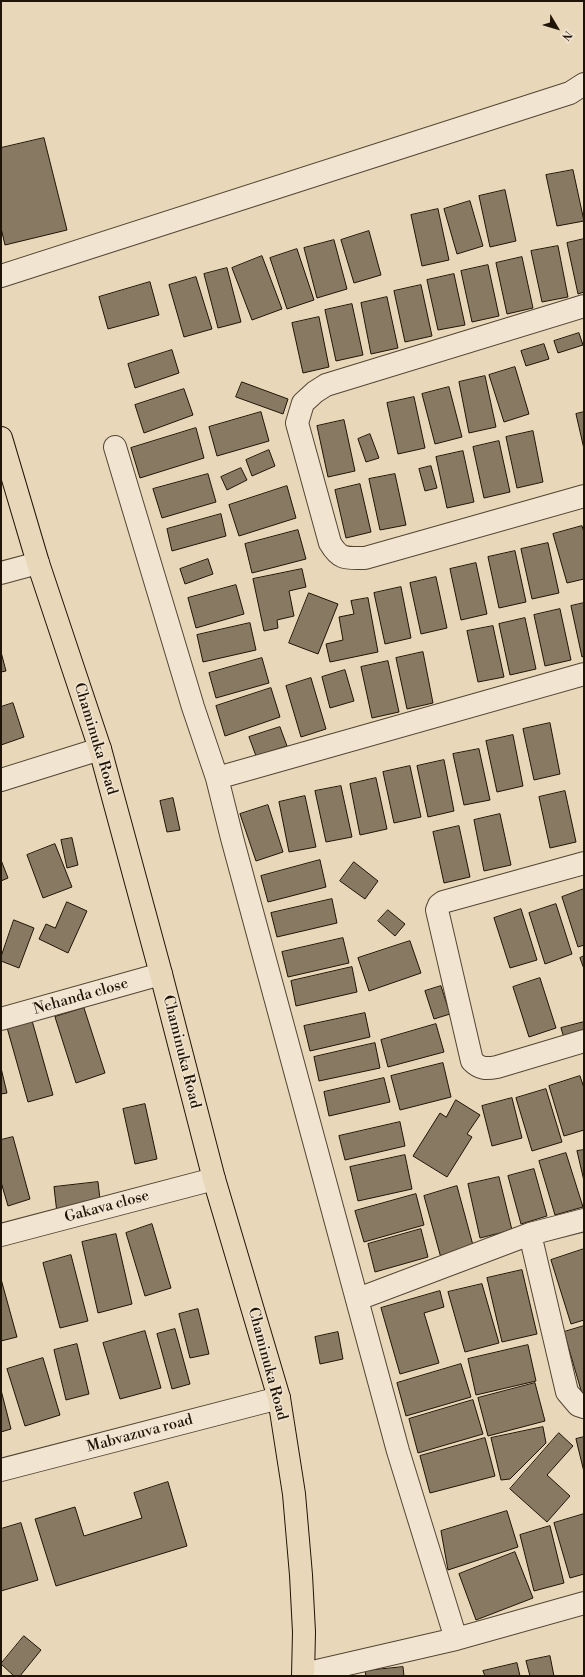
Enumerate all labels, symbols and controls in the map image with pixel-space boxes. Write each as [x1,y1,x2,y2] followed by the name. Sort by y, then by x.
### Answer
[537,8,577,48] north arrow
[558,28,575,43] text: N
[69,681,121,797] street label: Chaminuka Road
[32,975,130,1019] street label: Nehanda close
[158,993,204,1111] street label: Chaminuka Road
[63,1187,151,1227] street label: Gakava close
[243,1306,291,1422] street label: Chaminuka Road
[85,1411,195,1457] street label: Mabvazuva road

